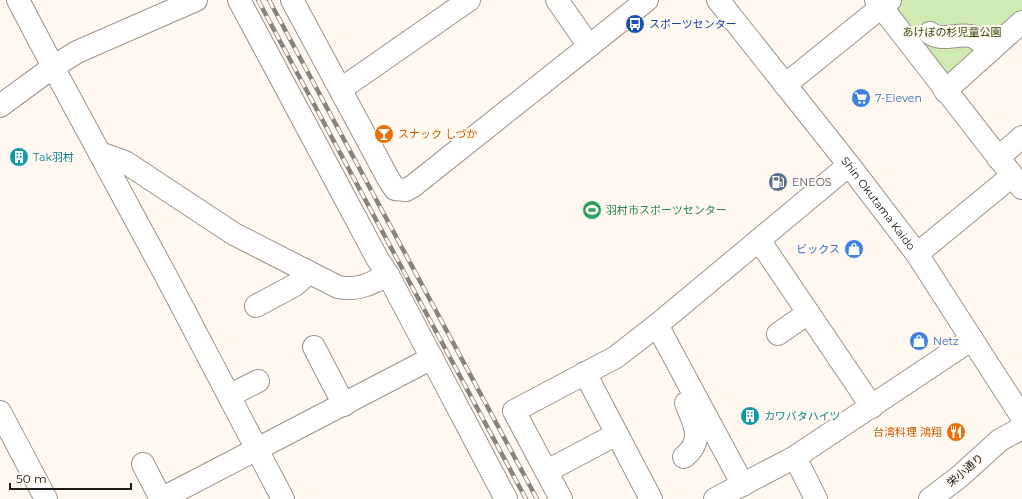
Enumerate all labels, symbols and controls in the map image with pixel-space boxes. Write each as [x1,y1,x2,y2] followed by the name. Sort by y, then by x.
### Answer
[624,13,646,35] bus stop icon: スポーツセンター
[649,17,737,31] place label: スポーツセンター
[903,25,1002,39] park label: あけぼの杉児童公園
[850,87,872,109] supermarket icon: 7-Eleven
[875,91,922,105] place label: 7-Eleven
[373,123,395,145] bar icon: スナック しづか
[398,127,477,141] place label: スナック しづか
[8,146,30,168] building icon: Tak羽村
[33,150,74,164] place label: Tak羽村
[838,154,919,253] street label: Shin Okutama Kaido
[767,171,789,193] fuel station icon: ENEOS
[792,175,832,189] place label: ENEOS
[581,199,603,221] sports icon: 羽村市スポーツセンター
[606,203,727,217] place label: 羽村市スポーツセンター
[843,238,865,260] shop icon: ビックス
[796,242,840,256] place label: ビックス
[908,330,930,352] shop icon: Netz
[933,334,959,348] place label: Netz
[739,405,761,427] building icon: カワバタハイツ
[764,409,841,423] place label: カワバタハイツ
[945,421,967,443] restaurant icon: 台湾料理 鴻翔
[873,425,942,439] place label: 台湾料理 鴻翔
[944,450,986,490] street label: 栄小通り
[10,465,131,491] scale bar
[16,471,47,486] text: 50 m

